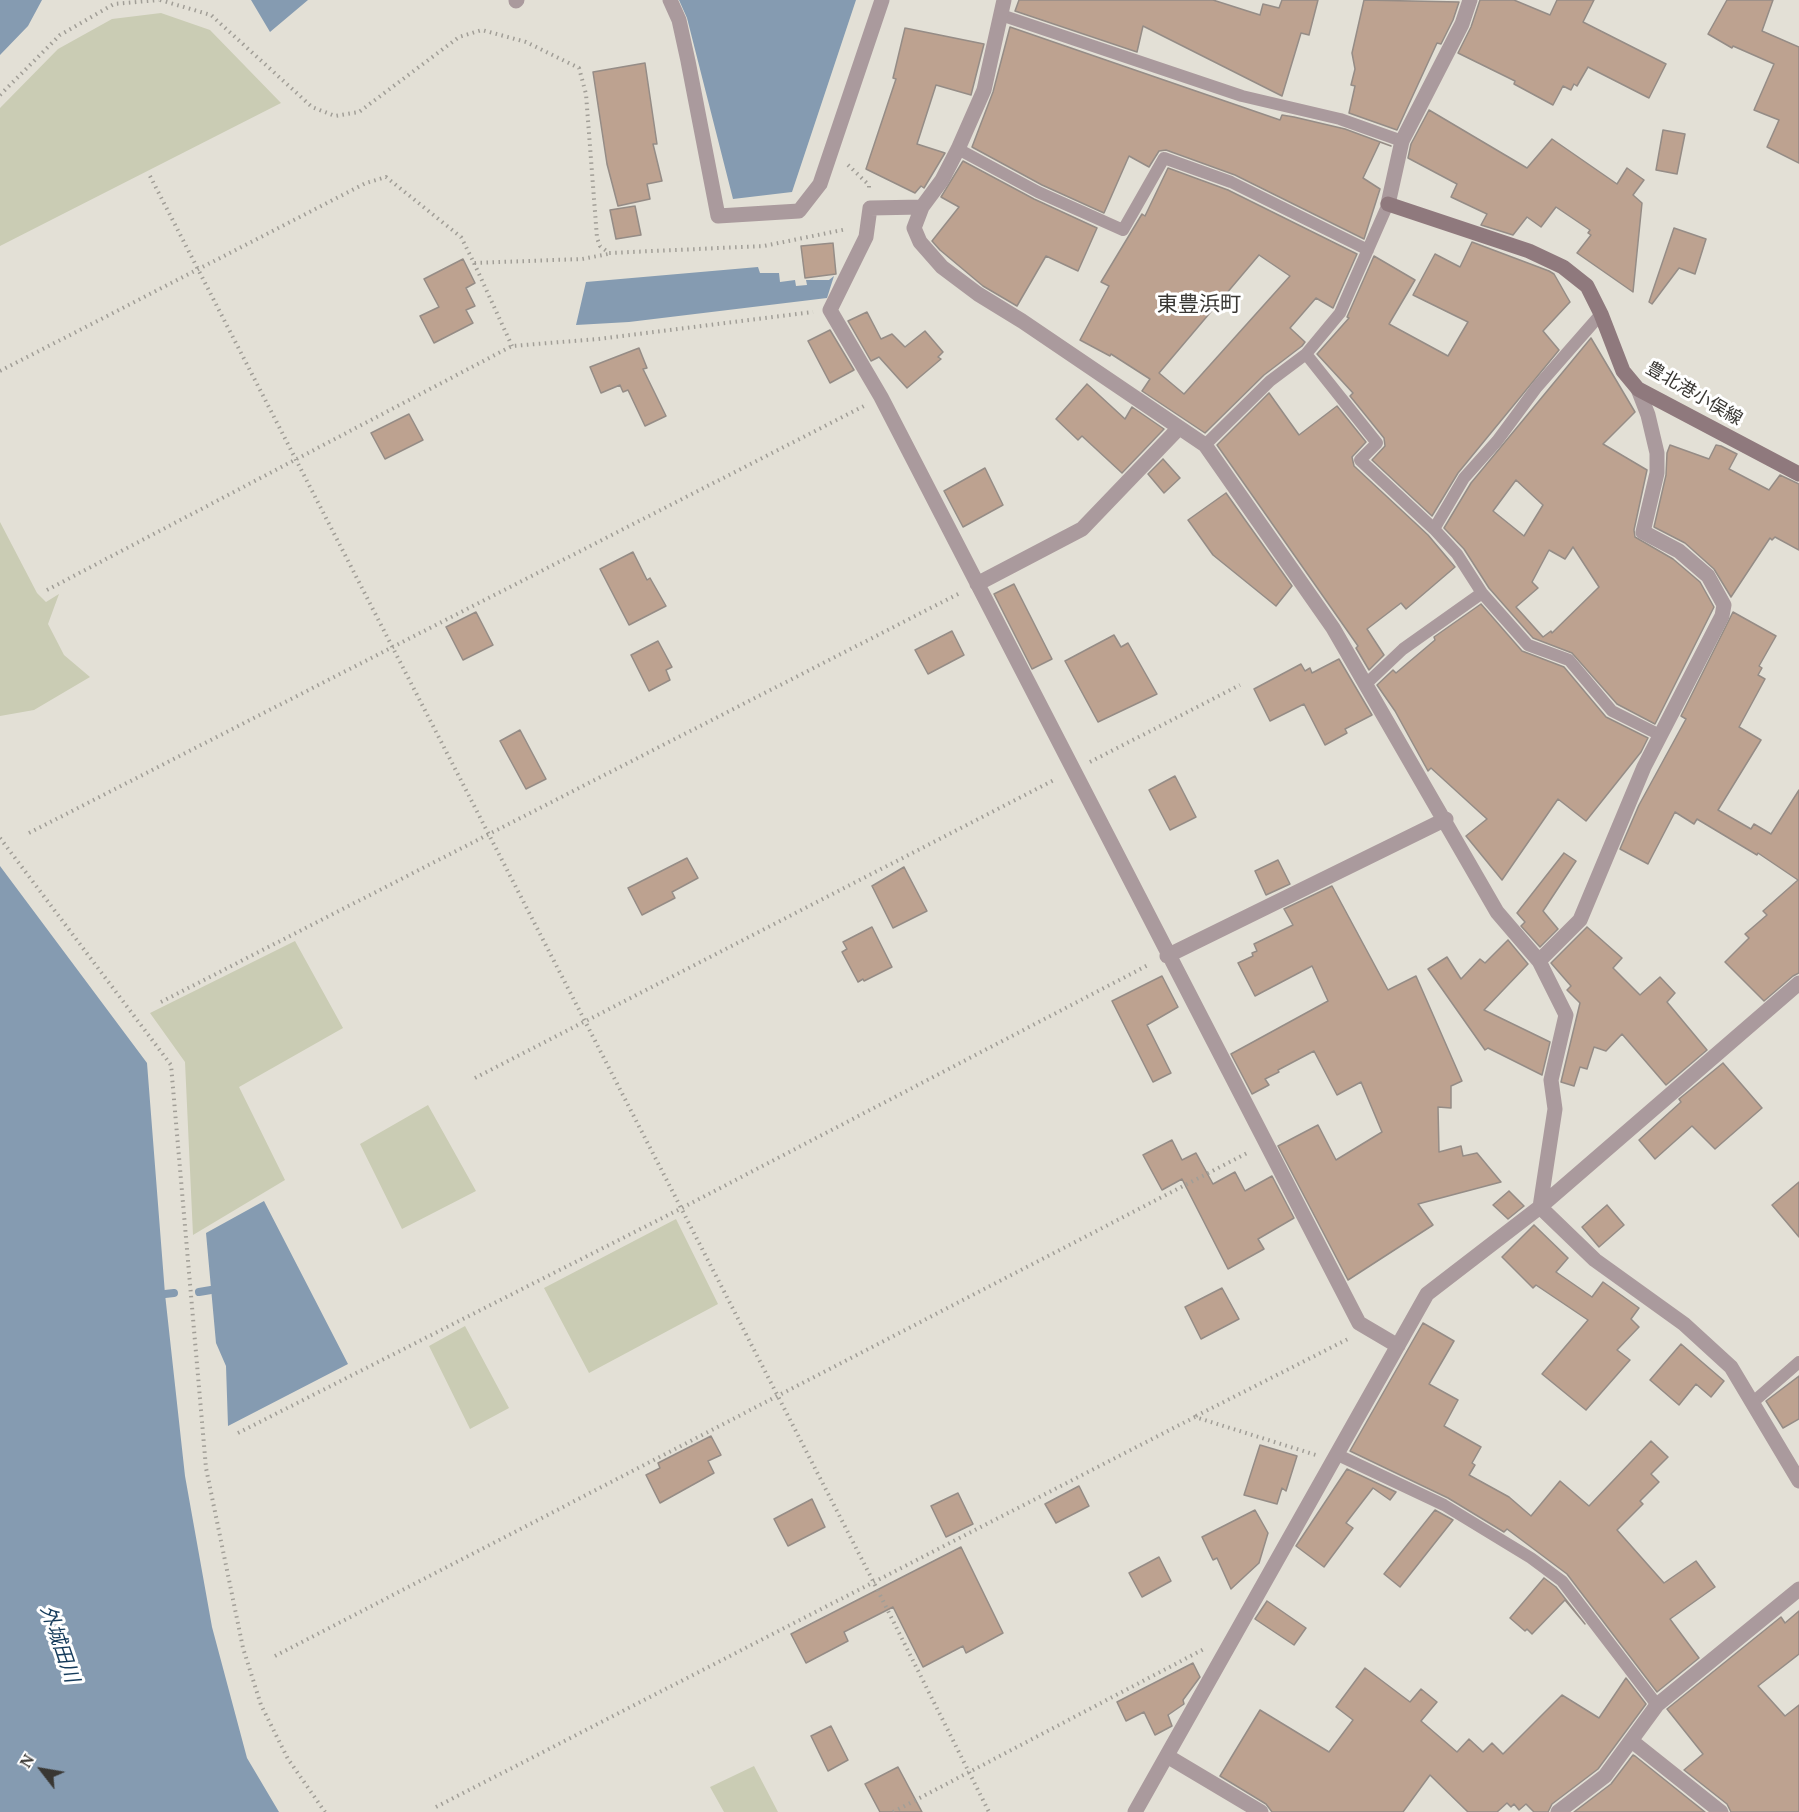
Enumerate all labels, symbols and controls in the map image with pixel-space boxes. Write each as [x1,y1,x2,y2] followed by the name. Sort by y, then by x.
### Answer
[1157,292,1241,318] district label: 東豊浜町
[1642,358,1746,430] street label: 豊北港小俣線
[35,1602,83,1686] water label: 外城田川
[12,1740,72,1800] north arrow
[14,1750,39,1772] text: N

